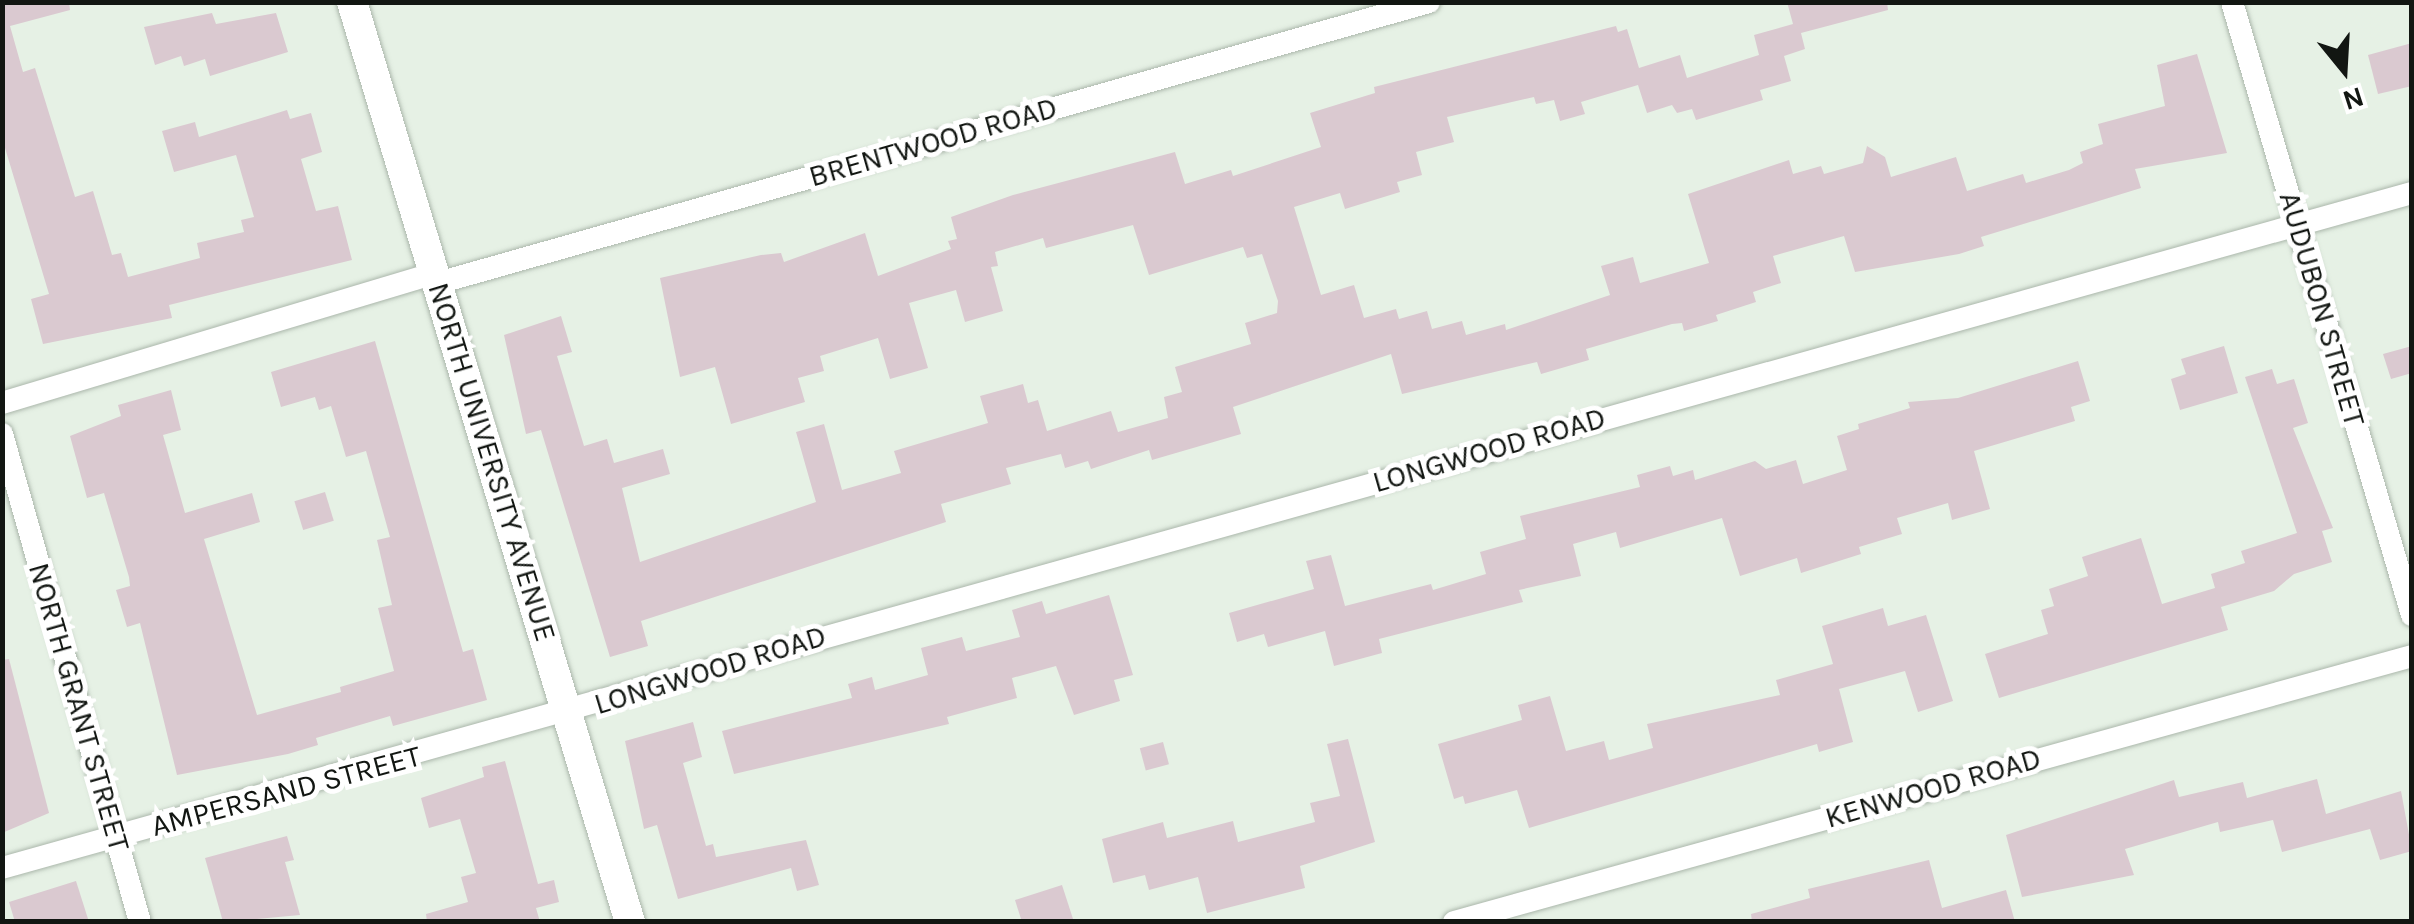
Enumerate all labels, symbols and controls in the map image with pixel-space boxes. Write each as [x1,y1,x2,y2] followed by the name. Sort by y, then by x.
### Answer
[2294,20,2394,120] north arrow
[2339,80,2368,118] text: N
[805,89,1061,195] street label: BRENTWOOD ROAD
[2271,188,2373,430] street label: AUDUBON STREET
[420,278,564,646] street label: NORTH UNIVERSITY AVENUE
[1368,400,1610,500] street label: LONGWOOD ROAD
[21,559,137,855] street label: NORTH GRANT STREET
[590,618,830,722] street label: LONGWOOD ROAD
[147,738,425,844] street label: AMPERSAND STREET
[1821,740,2045,836] street label: KENWOOD ROAD

